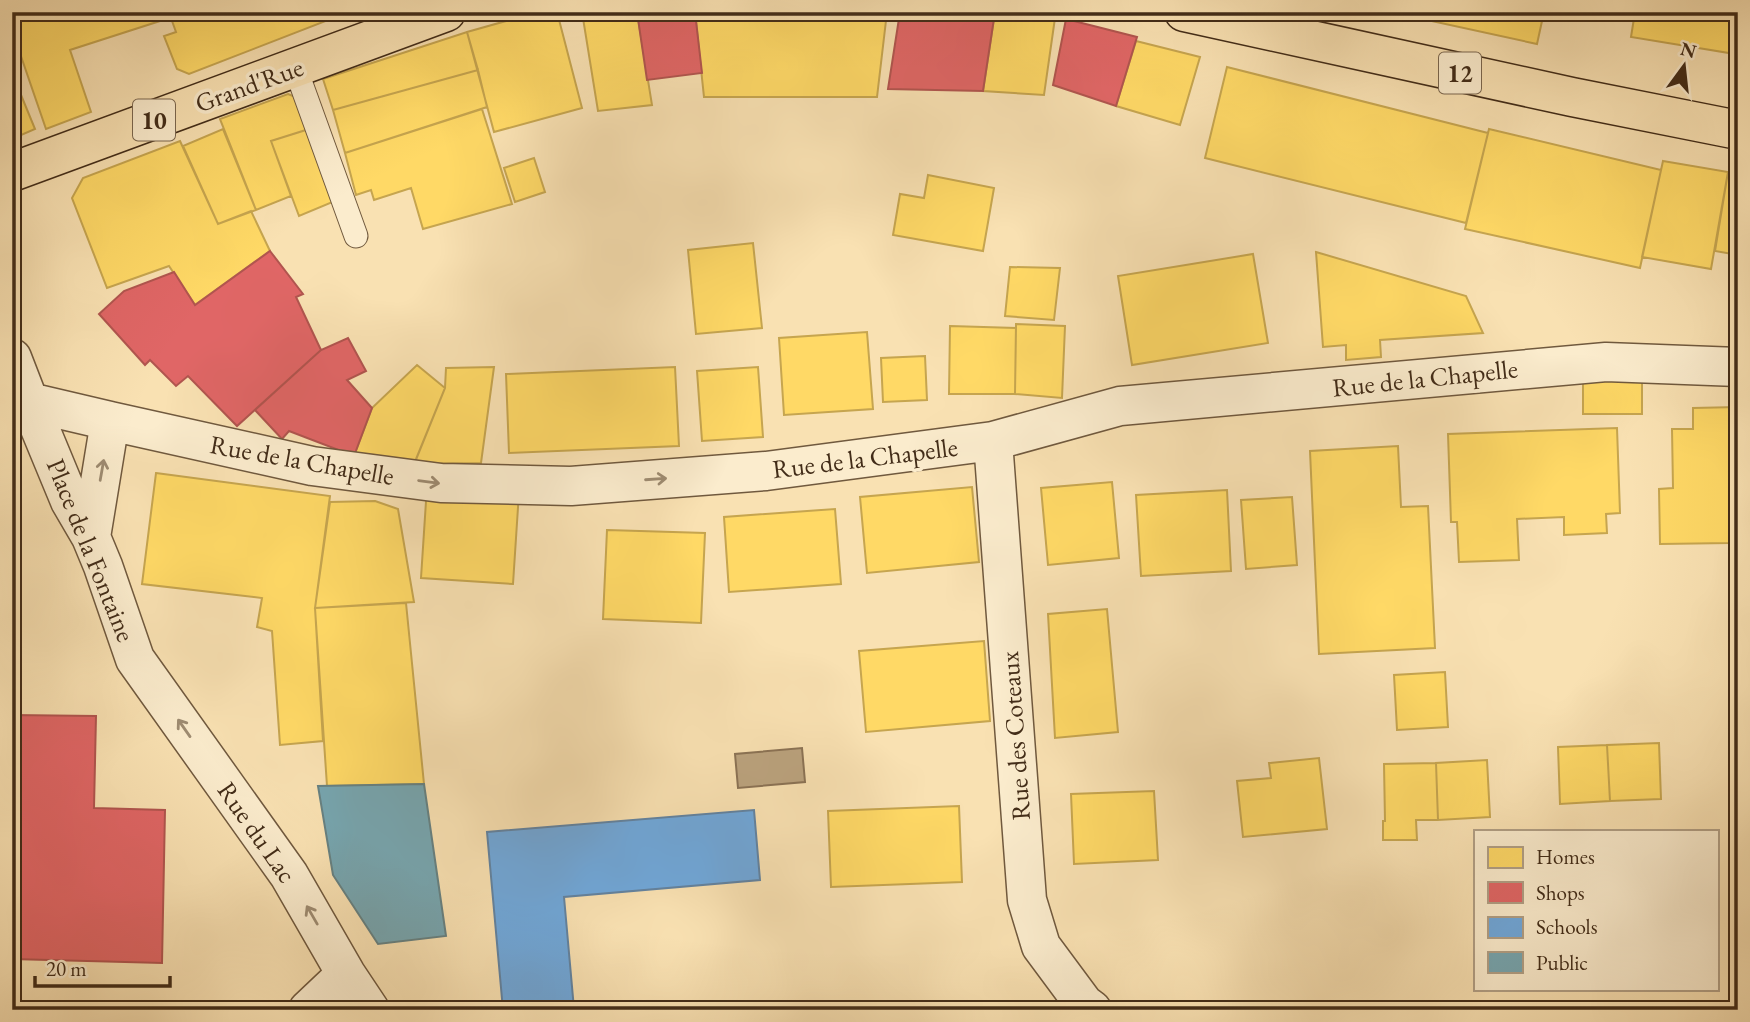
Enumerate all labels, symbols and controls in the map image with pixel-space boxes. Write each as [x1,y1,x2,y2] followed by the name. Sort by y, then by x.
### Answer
[1648,32,1718,102] north arrow
[1678,36,1700,64] text: N
[190,50,308,120] street label: Grand'Rue
[1439,52,1481,94] road number: 12
[133,100,175,140] road number: 10
[1331,351,1519,405] street label: Rue de la Chapelle
[207,427,397,493] street label: Rue de la Chapelle
[770,430,960,486] street label: Rue de la Chapelle
[39,453,143,647] street label: Place de la Fontaine
[96,459,109,482] one-way arrow
[644,472,667,485] one-way arrow
[417,475,440,488] one-way arrow
[992,650,1038,822] street label: Rue des Coteaux
[177,718,192,737] one-way arrow
[210,775,304,889] street label: Rue du Lac
[1474,830,1718,990] legend
[1536,843,1595,870] text: Homes
[1536,879,1585,906] text: Shops
[305,906,319,926] one-way arrow
[1536,913,1598,940] text: Schools
[35,945,170,989] scale bar
[1536,949,1588,976] text: Public
[46,955,87,982] text: 20 m

